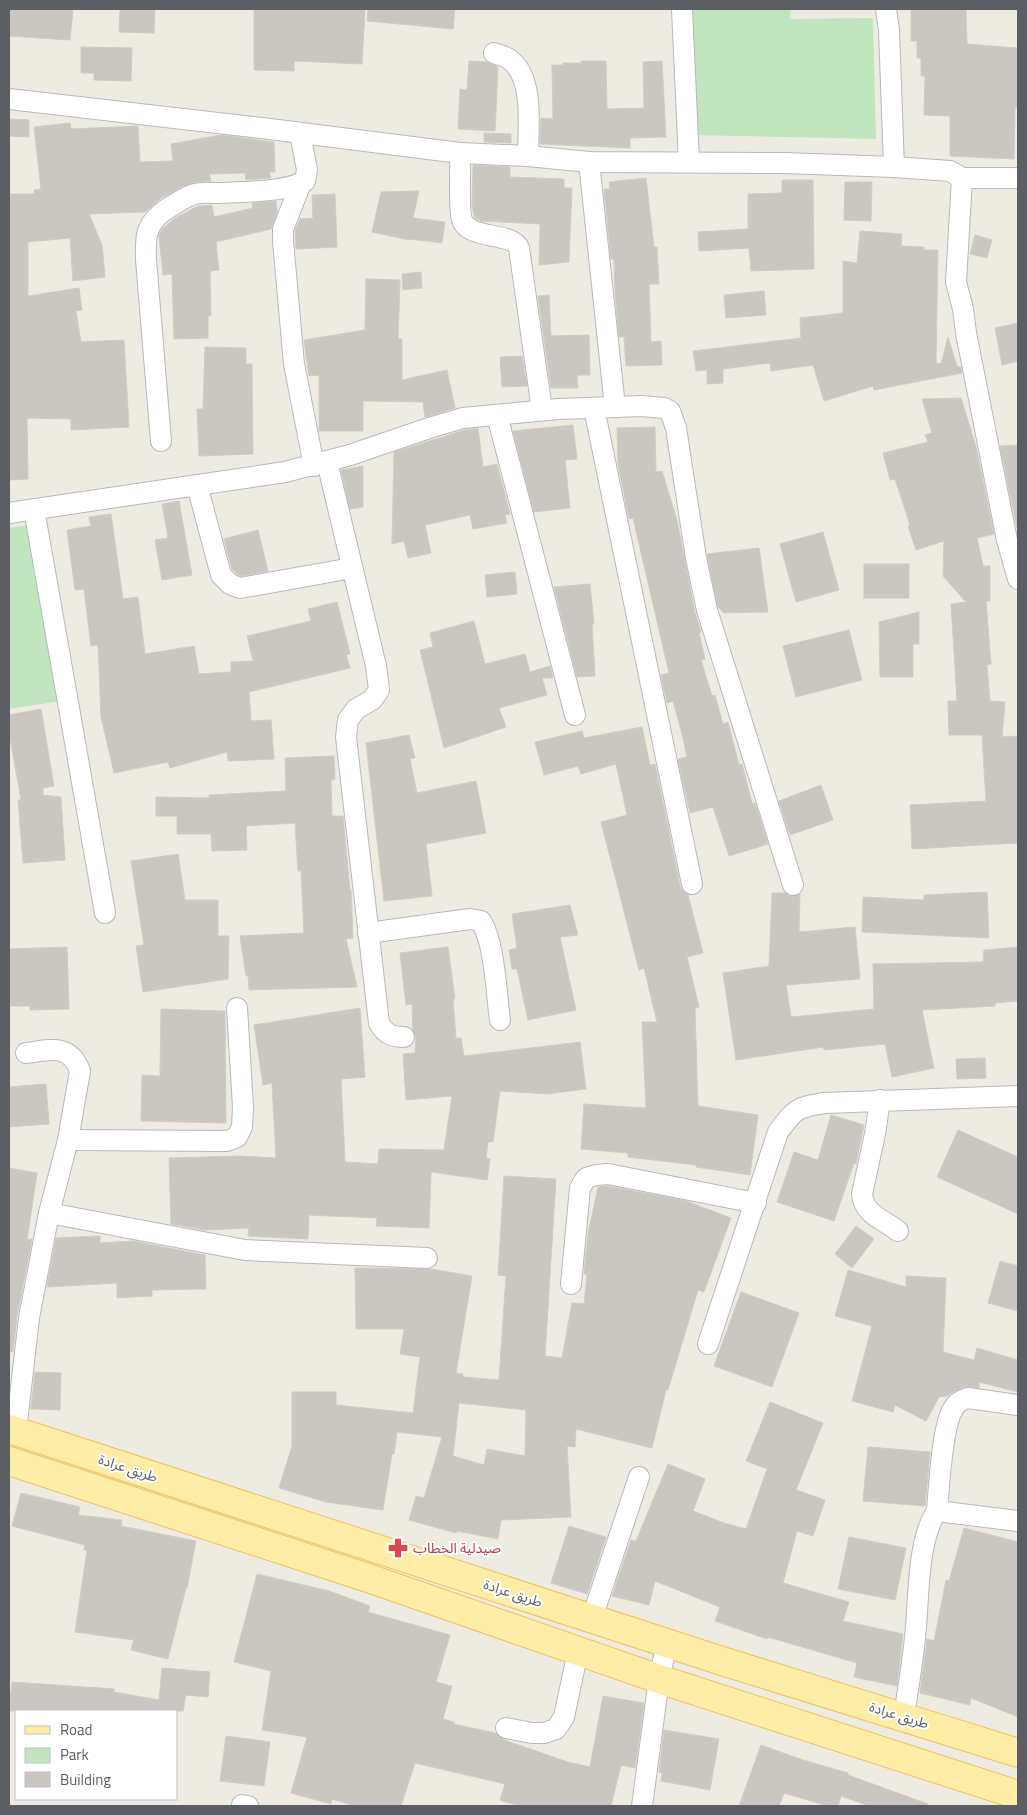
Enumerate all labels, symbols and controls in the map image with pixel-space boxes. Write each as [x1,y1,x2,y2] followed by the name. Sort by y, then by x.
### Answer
[96,1448,160,1487] street label: طريق عرادة
[387,1537,409,1559] pharmacy icon: صيدلية الخطاب
[413,1537,501,1558] place label: صيدلية الخطاب
[481,1573,545,1612] street label: طريق عرادة
[867,1696,931,1733] street label: طريق عرادة
[15,1710,178,1800] legend
[60,1718,92,1741] text: Road
[60,1743,89,1766] text: Park
[60,1768,111,1791] text: Building

